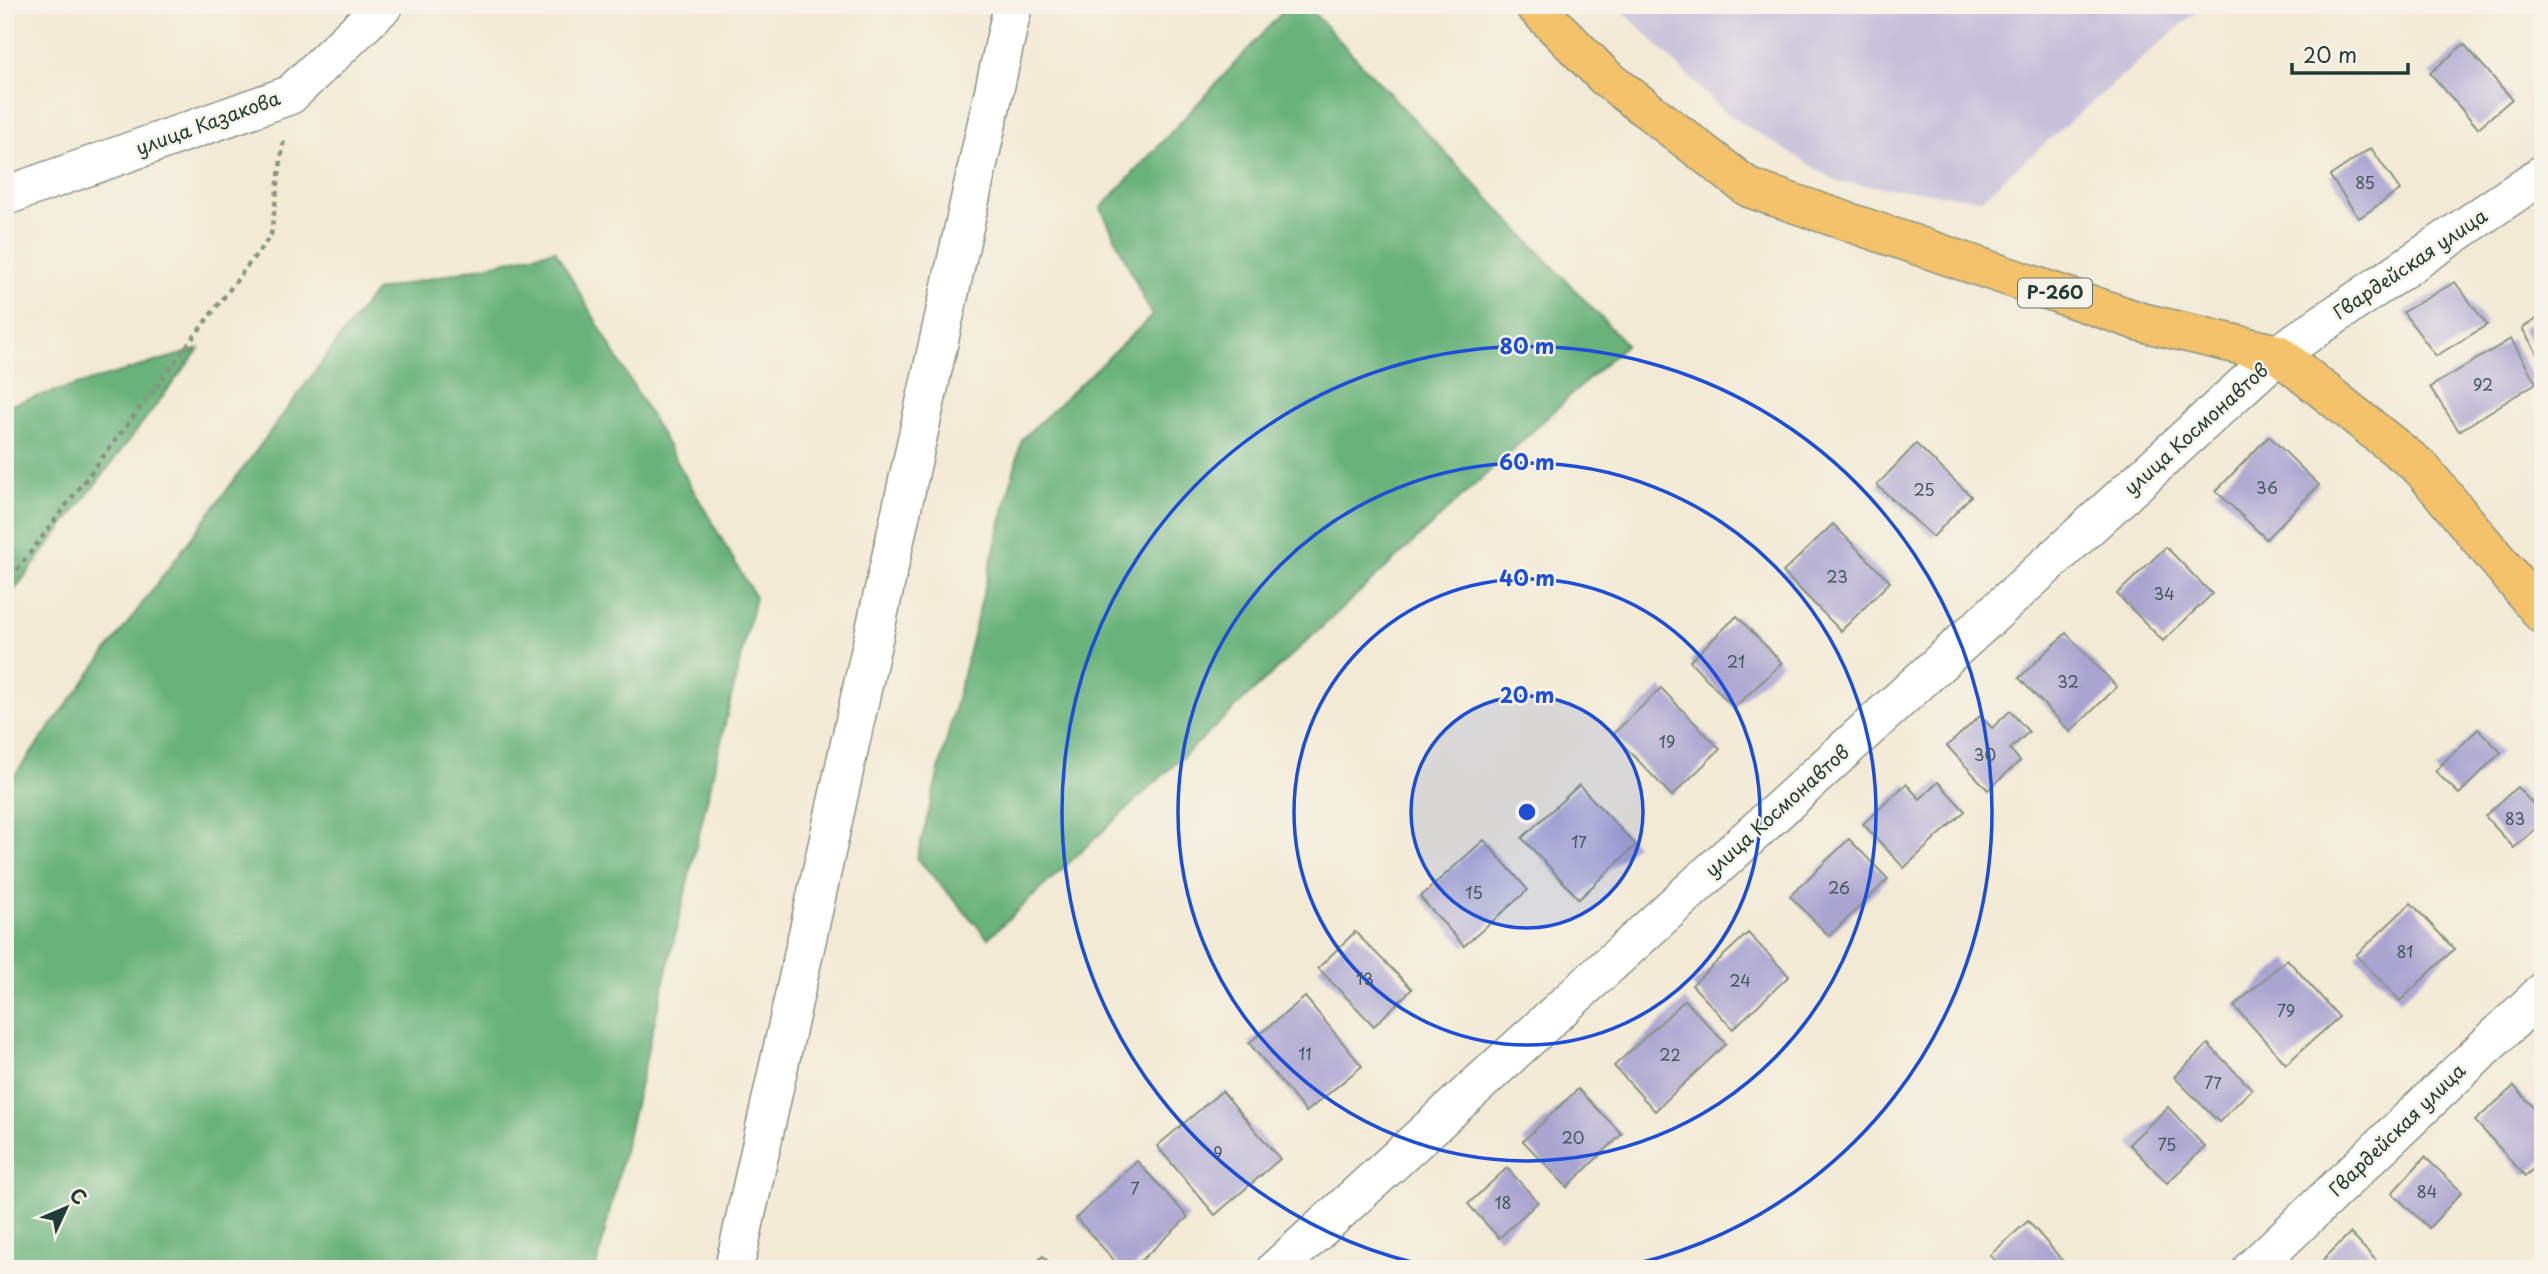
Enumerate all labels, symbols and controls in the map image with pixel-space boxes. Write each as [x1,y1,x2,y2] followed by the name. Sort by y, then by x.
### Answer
[2292,32,2408,76] scale bar
[2303,38,2357,70] text: 20 m
[132,83,284,161] street label: улица Казакова
[2355,170,2375,194] house number: 85
[2327,201,2492,325] street label: Гвардейская улица
[2018,278,2092,307] road number: Р-260
[1500,329,1554,361] text: 80 m
[2117,356,2274,501] street label: улица Космонавтов
[2473,372,2493,396] house number: 92
[1499,445,1555,477] text: 60 m
[2256,475,2278,499] house number: 36
[1913,477,1935,501] house number: 25
[1499,561,1555,593] text: 40 m
[1826,564,1848,588] house number: 23
[2153,581,2175,605] house number: 34
[1727,649,1745,673] house number: 21
[2057,669,2079,693] house number: 32
[1500,678,1554,710] text: 20 m
[1659,729,1675,753] house number: 19
[1698,738,1855,883] street label: улица Космонавтов
[1974,742,1996,766] house number: 30
[1515,800,1539,824] centre of rings
[2505,806,2525,830] house number: 83
[1571,829,1587,853] house number: 17
[1828,875,1850,899] house number: 26
[1465,880,1483,904] house number: 15
[2396,939,2414,963] house number: 81
[1356,966,1374,990] house number: 13
[1729,968,1751,992] house number: 24
[2277,998,2295,1022] house number: 79
[1298,1041,1312,1065] house number: 11
[1659,1042,1681,1066] house number: 22
[2322,1056,2471,1202] street label: Гвардейская улица
[2204,1070,2222,1094] house number: 77
[1562,1125,1584,1149] house number: 20
[2158,1132,2176,1156] house number: 75
[1213,1140,1223,1164] house number: 9
[32,1172,102,1242] north arrow
[1130,1176,1140,1200] house number: 7
[2417,1179,2437,1203] house number: 84
[64,1181,94,1210] text: С
[1494,1190,1512,1214] house number: 18

